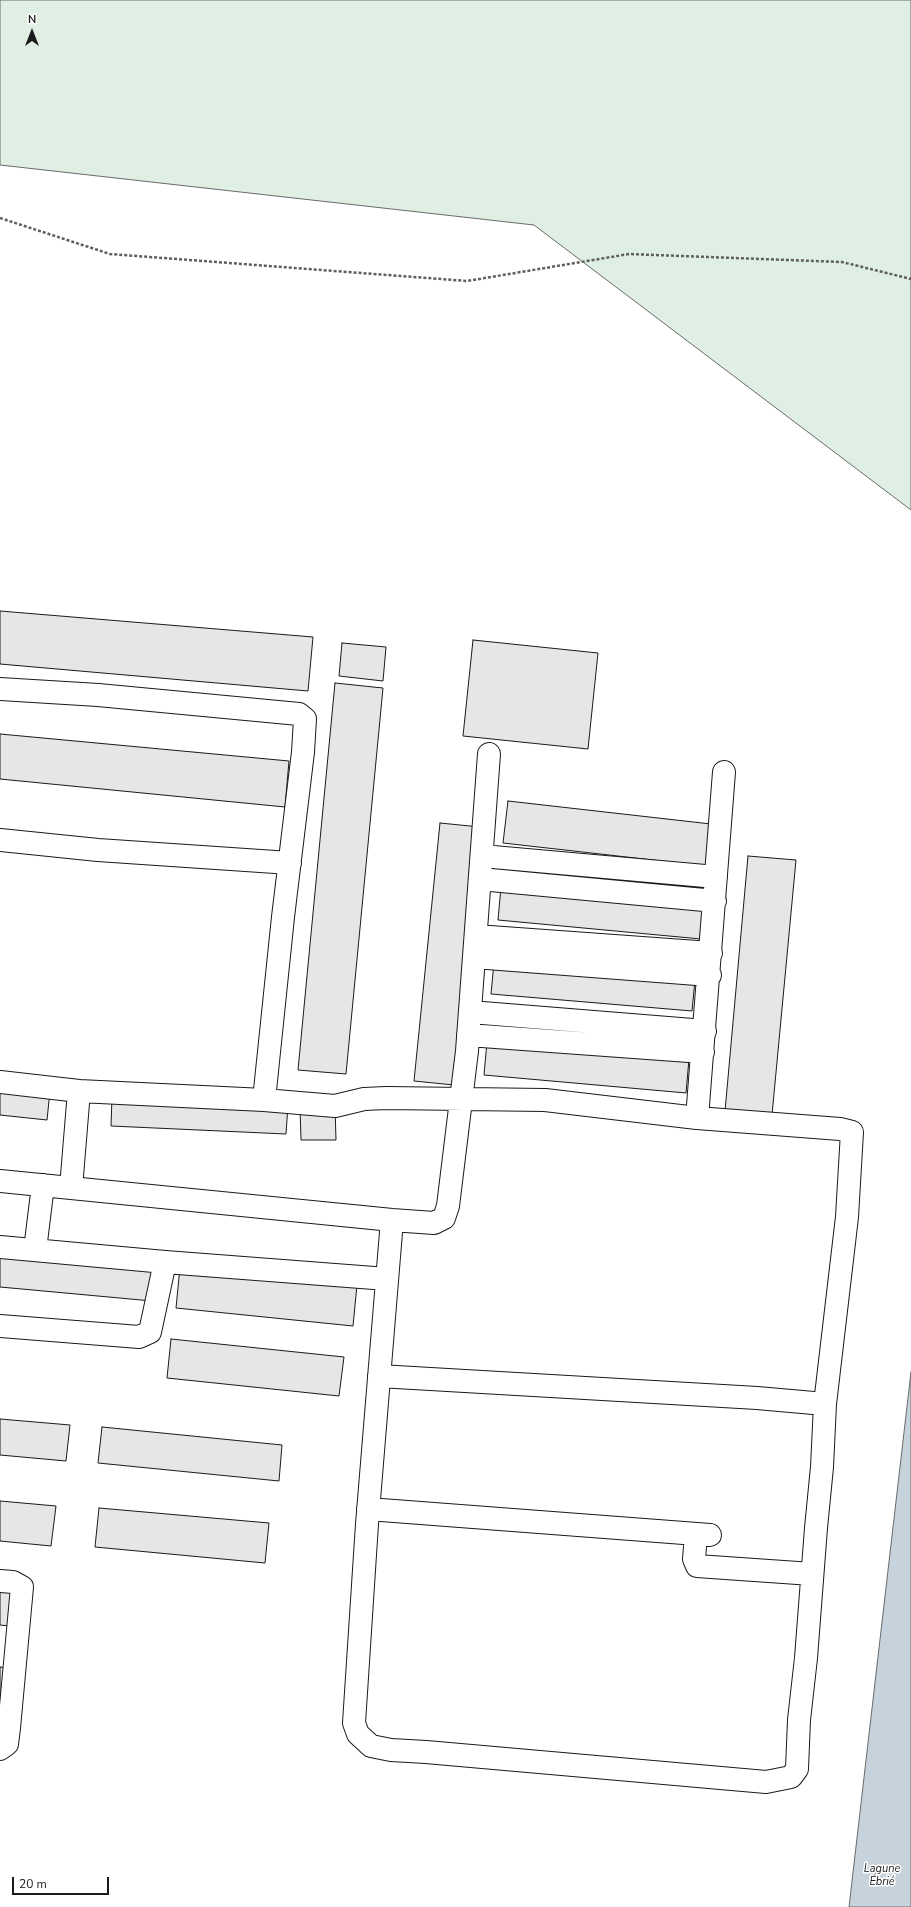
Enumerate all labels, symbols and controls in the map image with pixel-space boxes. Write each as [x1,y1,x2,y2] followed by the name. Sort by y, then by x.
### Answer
[12,12,52,52] north arrow
[28,12,36,27] text: N
[864,1862,900,1888] water label: Lagune Ébrié
[14,1869,111,1895] scale bar
[19,1876,47,1892] text: 20 m

